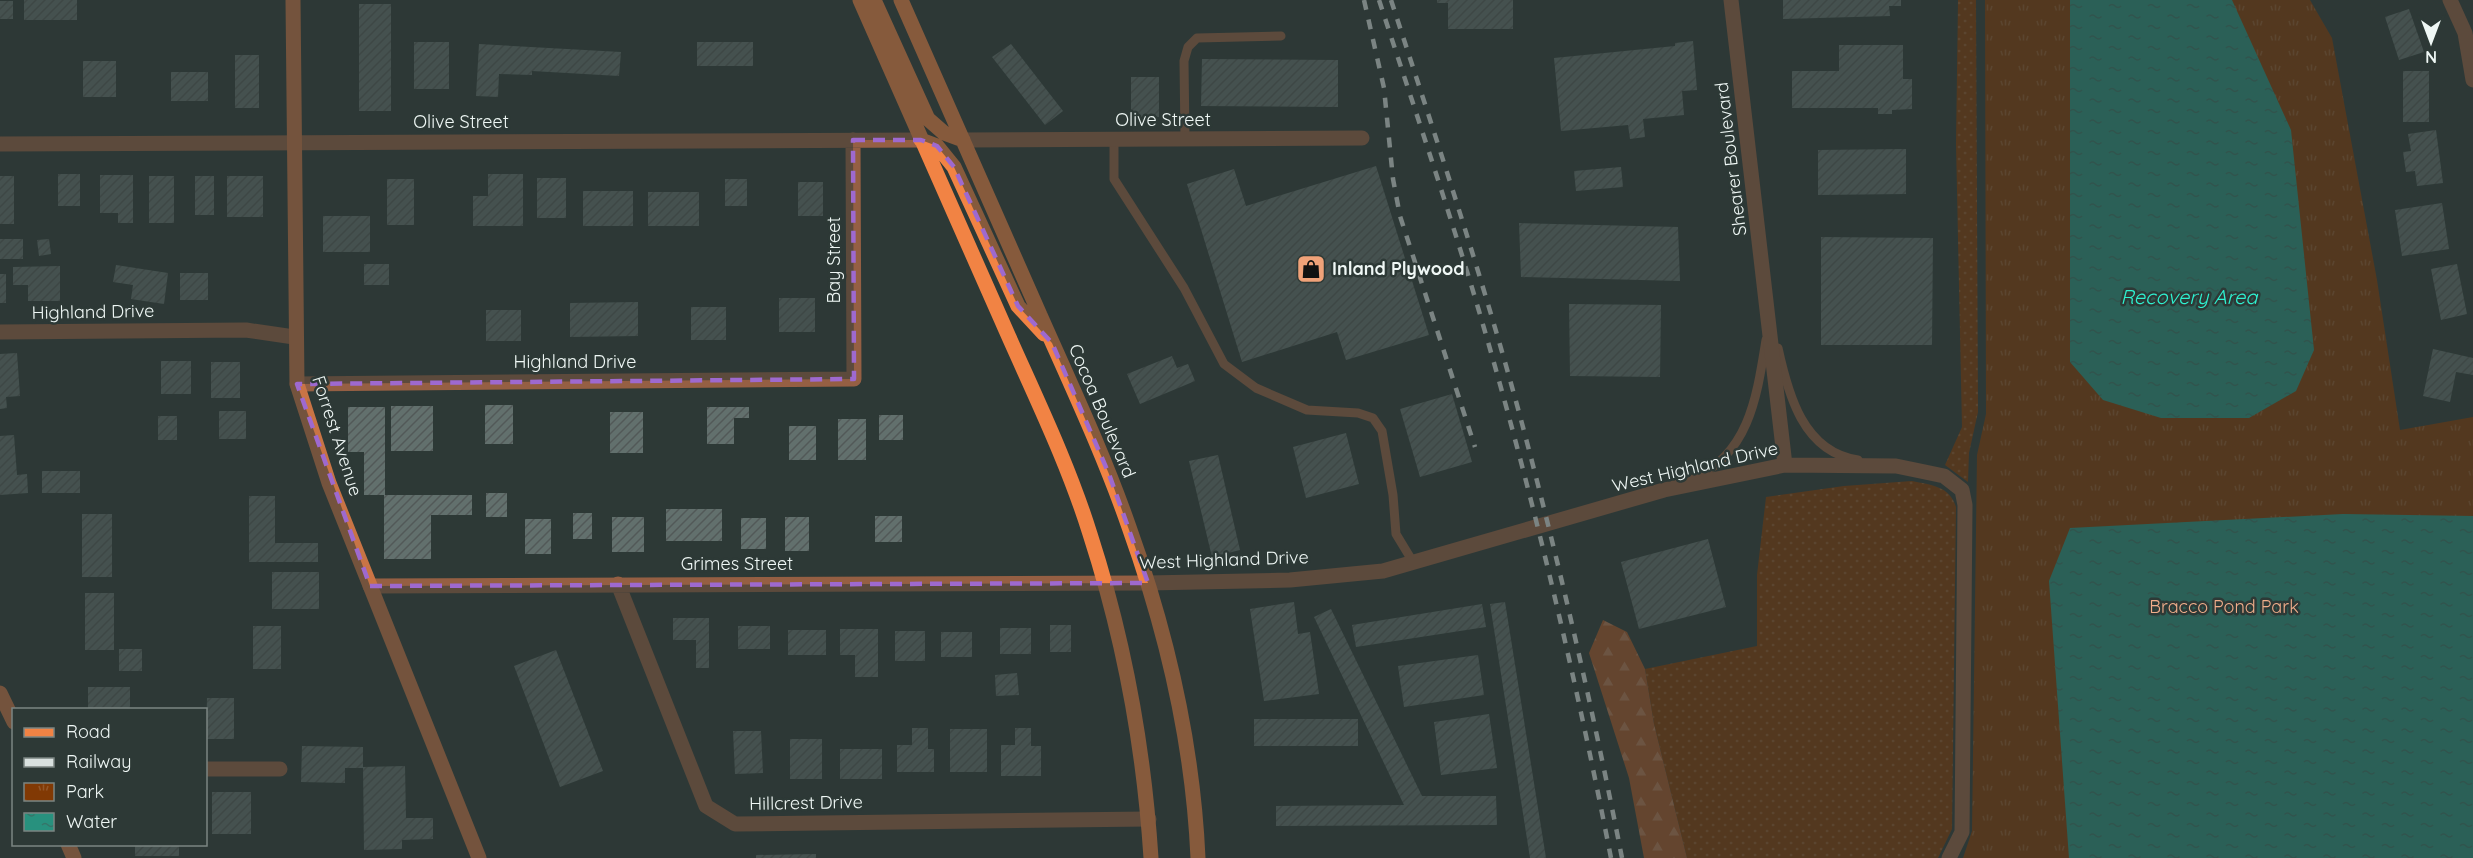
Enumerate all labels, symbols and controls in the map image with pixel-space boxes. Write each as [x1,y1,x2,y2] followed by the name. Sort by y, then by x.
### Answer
[2401,12,2461,72] north arrow
[2425,47,2437,67] text: N
[1710,81,1751,237] street label: Shearer Boulevard
[1115,108,1211,131] street label: Olive Street
[413,110,509,133] street label: Olive Street
[822,217,845,303] street label: Bay Street
[1295,253,1327,285] shop icon: Inland Plywood
[1332,257,1465,280] place label: Inland Plywood
[2121,284,2259,309] water label: Recovery Area
[31,299,155,324] street label: Highland Drive
[1064,340,1141,481] street label: Cocoa Boulevard
[514,350,636,373] street label: Highland Drive
[307,373,368,499] street label: Forrest Avenue
[1610,436,1780,497] street label: West Highland Drive
[1139,545,1309,574] street label: West Highland Drive
[681,552,793,575] street label: Grimes Street
[2149,595,2299,618] park label: Bracco Pond Park
[12,708,207,846] legend
[66,720,111,743] text: Road
[66,750,132,773] text: Railway
[66,780,104,803] text: Park
[749,790,863,815] street label: Hillcrest Drive
[66,810,117,833] text: Water

